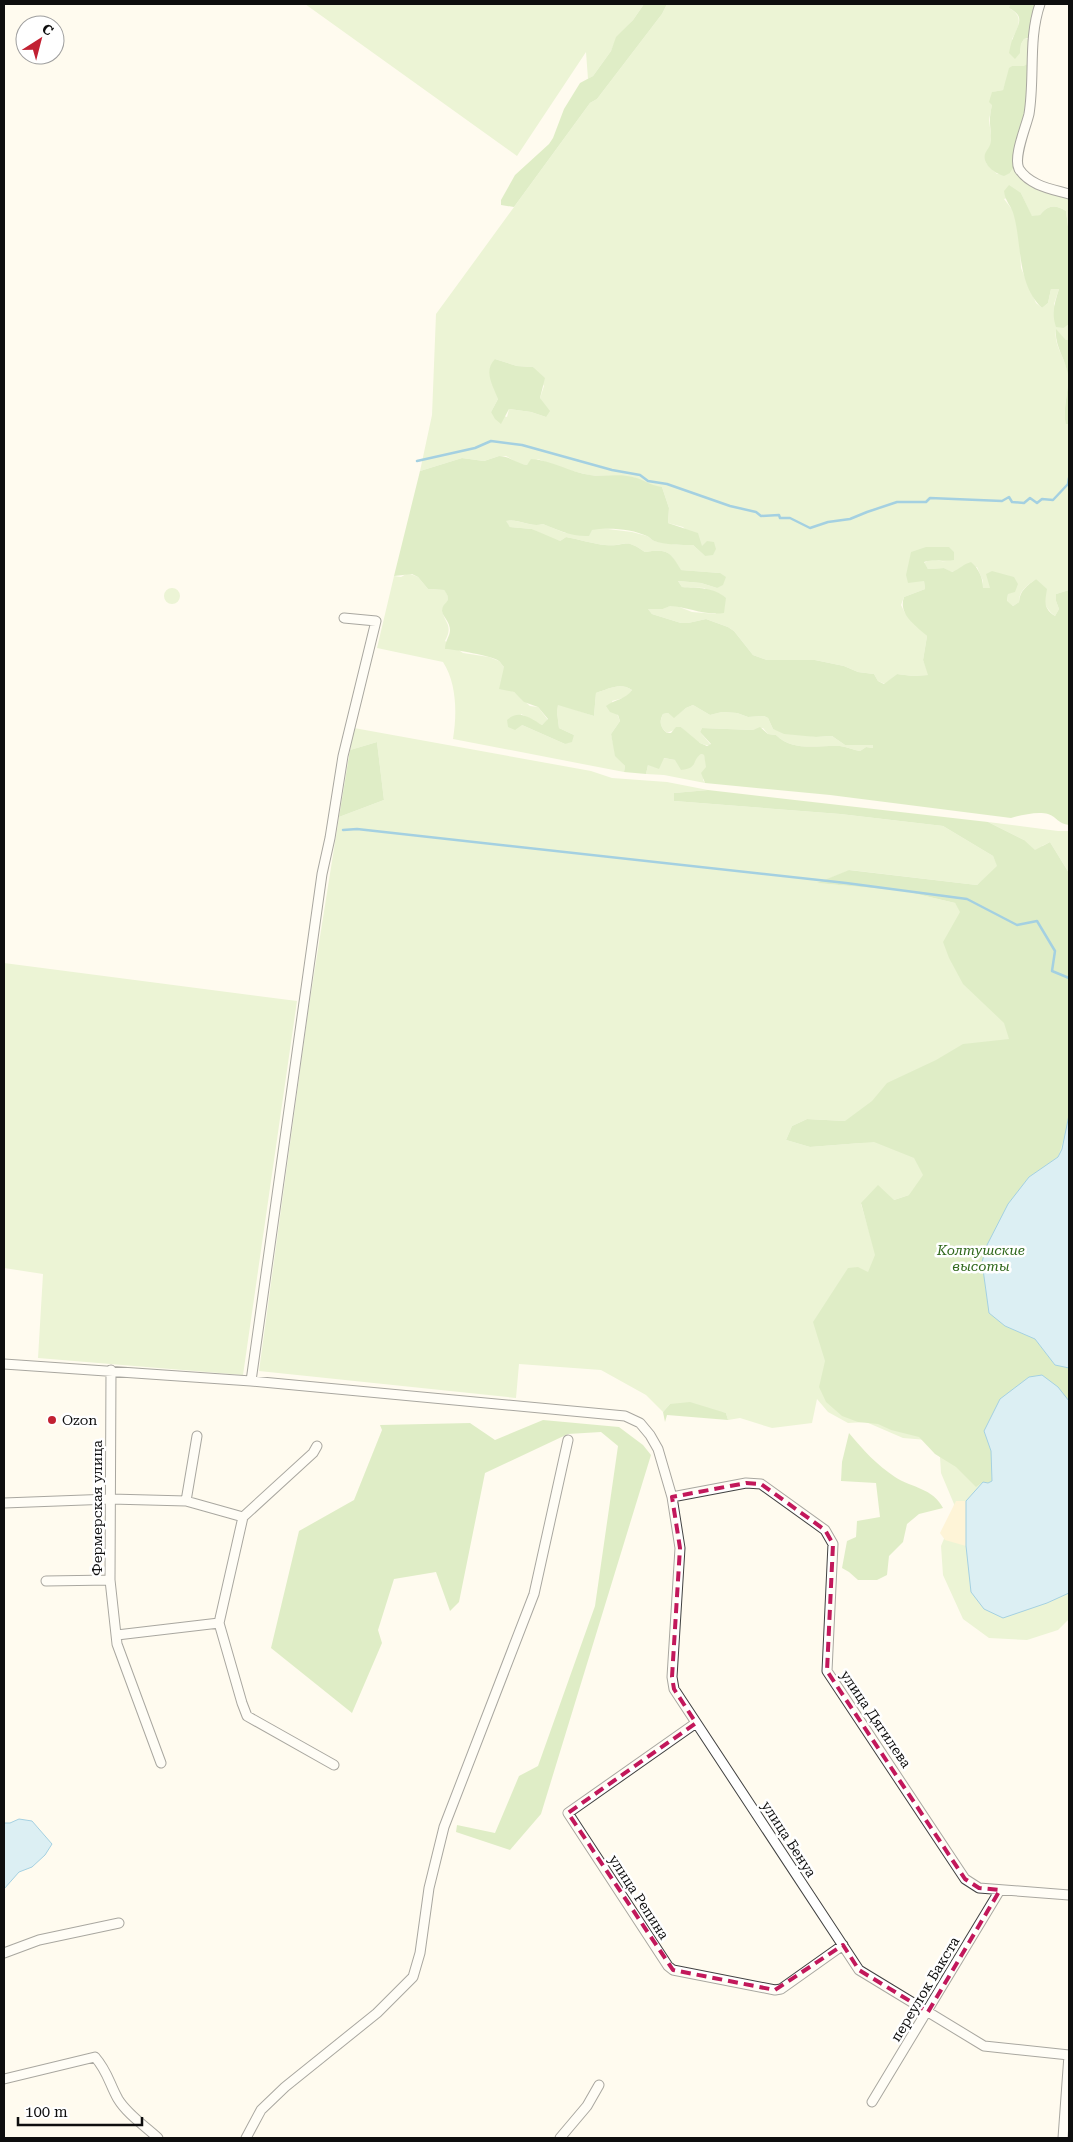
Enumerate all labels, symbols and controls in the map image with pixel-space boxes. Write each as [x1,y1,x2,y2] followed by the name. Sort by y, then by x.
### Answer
[15,15,65,65] north arrow
[39,20,56,39] text: С
[936,1242,1025,1274] park label: Колтушские высоты
[62,1412,97,1428] place label: Ozon
[46,1414,58,1426] marker: Ozon
[89,1440,105,1576] street label: Фермерская улица
[837,1667,915,1771] street label: улица Дягилева
[758,1798,820,1880] street label: улица Бенуа
[606,1852,673,1943] street label: улица Репина
[887,1933,963,2044] street label: переулок Бакста
[18,2094,141,2126] scale bar
[25,2103,68,2121] text: 100 m

